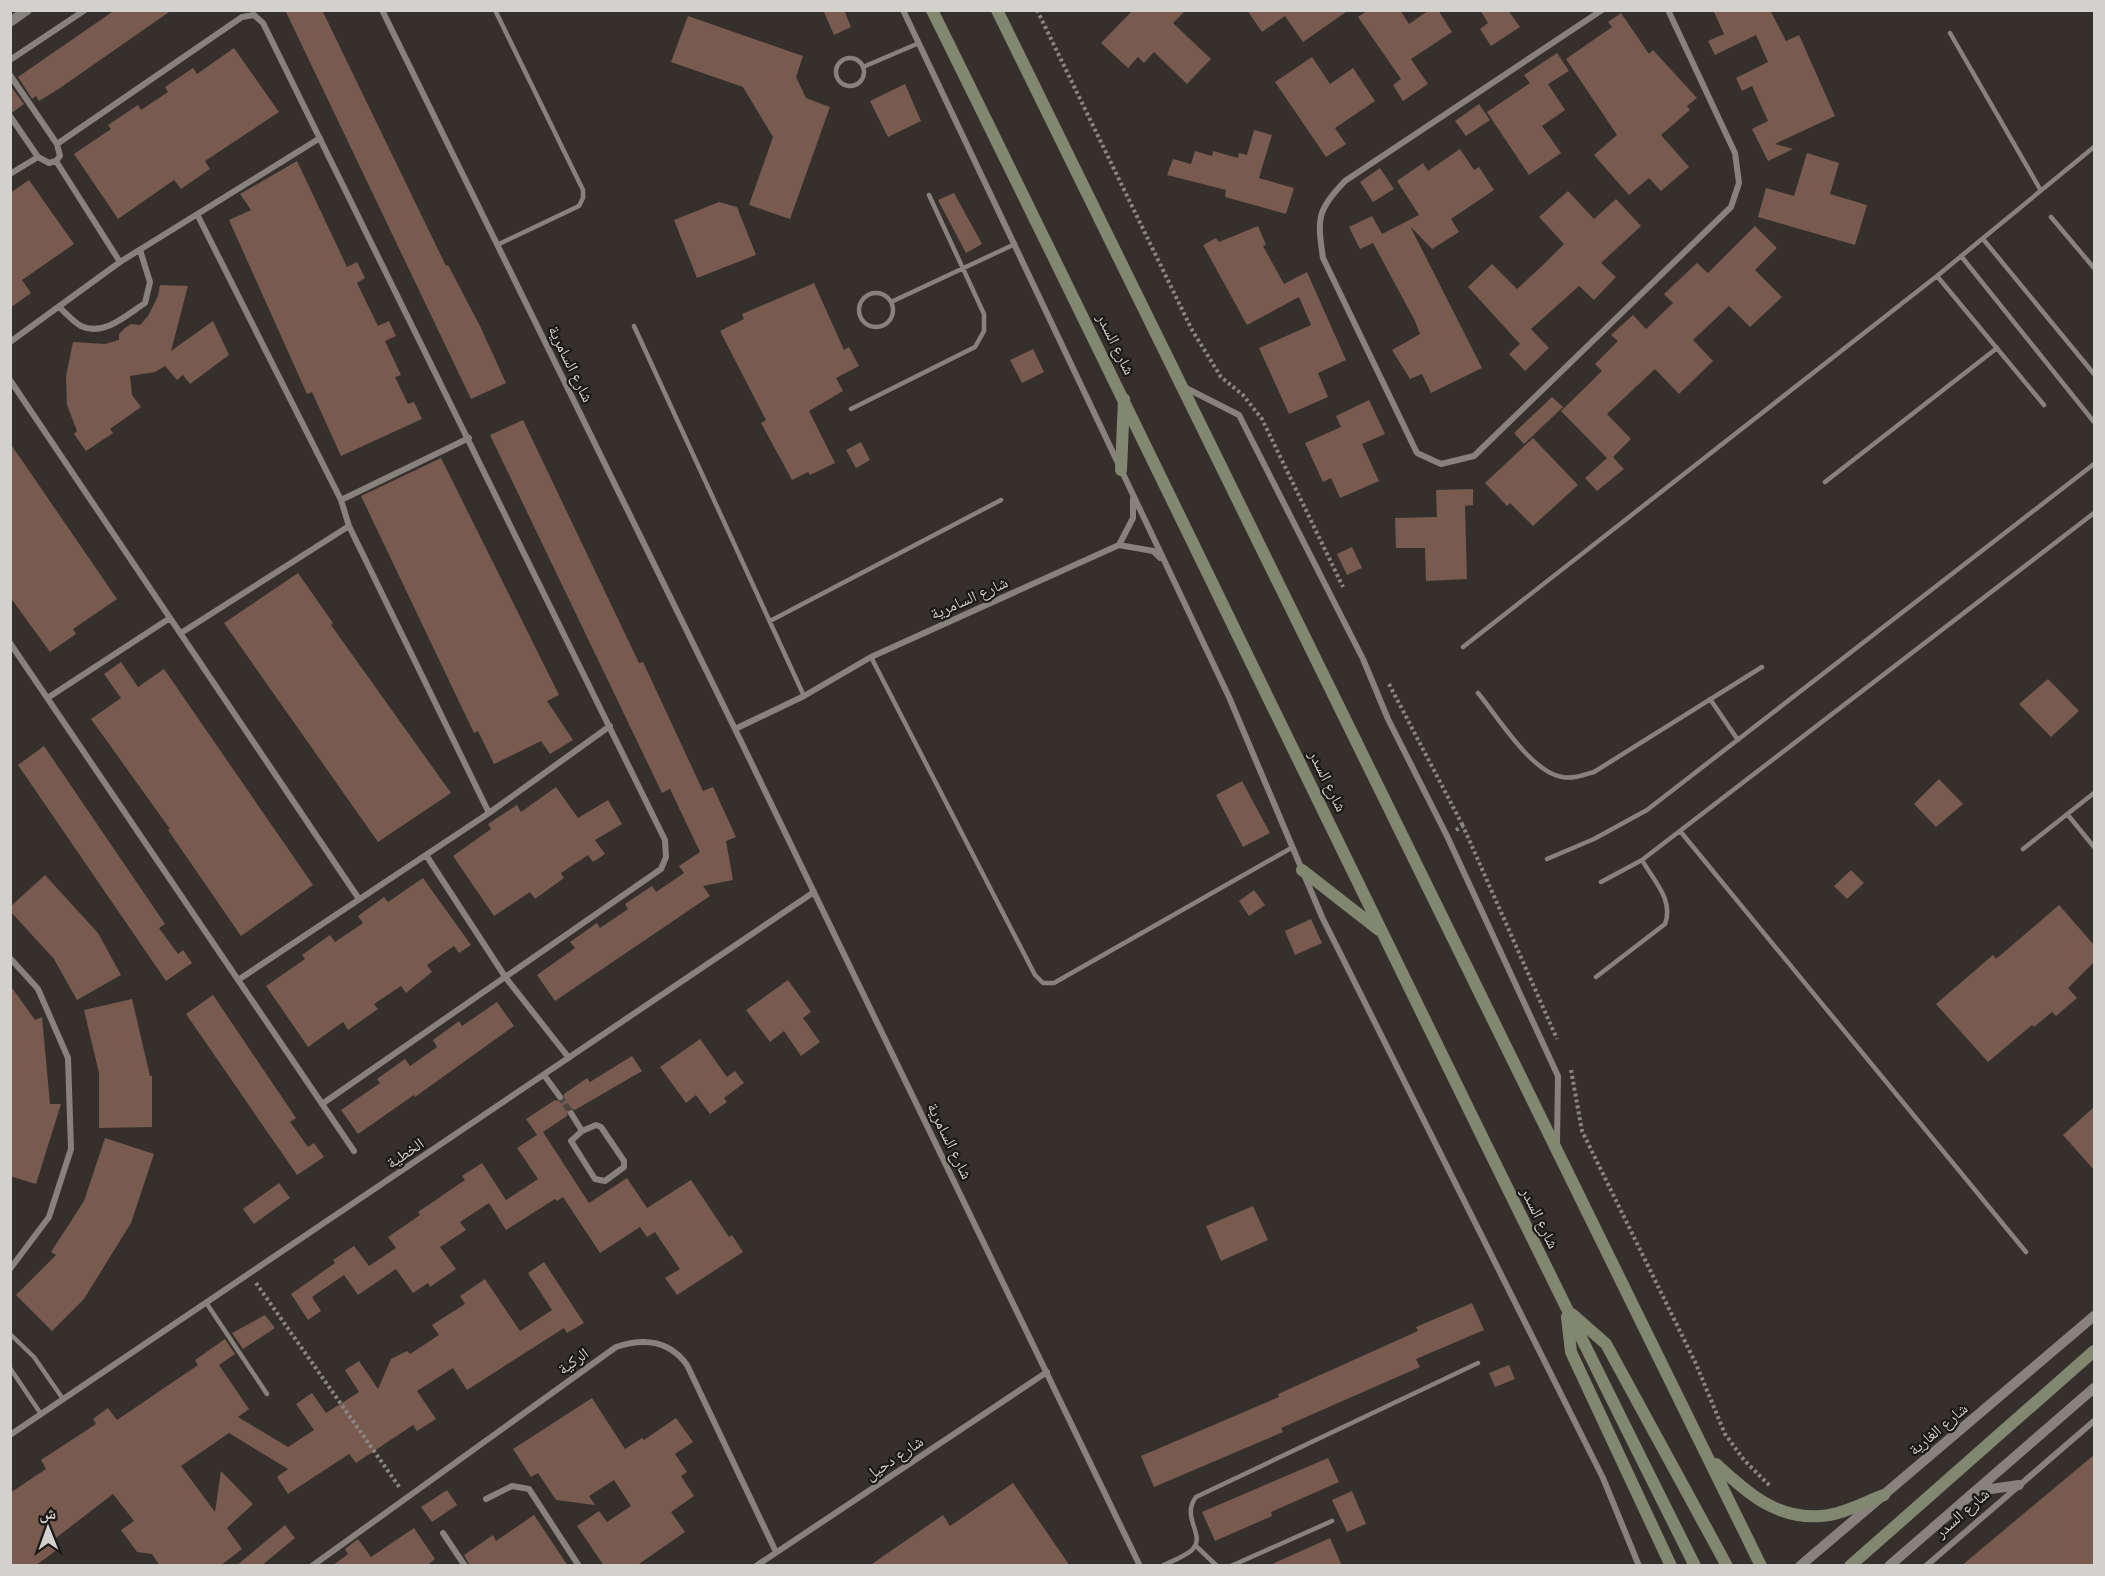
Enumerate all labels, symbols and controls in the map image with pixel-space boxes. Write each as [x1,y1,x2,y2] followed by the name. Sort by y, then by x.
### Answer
[1092,309,1139,378] street label: شارع السدر
[543,323,598,406] street label: شارع السامرية
[927,572,1011,624] street label: شارع السامرية
[1304,746,1351,815] street label: شارع السدر
[922,1100,977,1183] street label: شارع السامرية
[383,1134,427,1172] street label: الخطية
[1516,1183,1563,1252] street label: شارع السدر
[554,1344,592,1378] street label: الركية
[1905,1399,1972,1460] street label: شارع الغارية
[861,1432,927,1485] street label: شارع دحيل
[1930,1484,1994,1543] street label: شارع السدر
[18,1498,78,1558] north arrow
[39,1504,56,1523] text: ش

